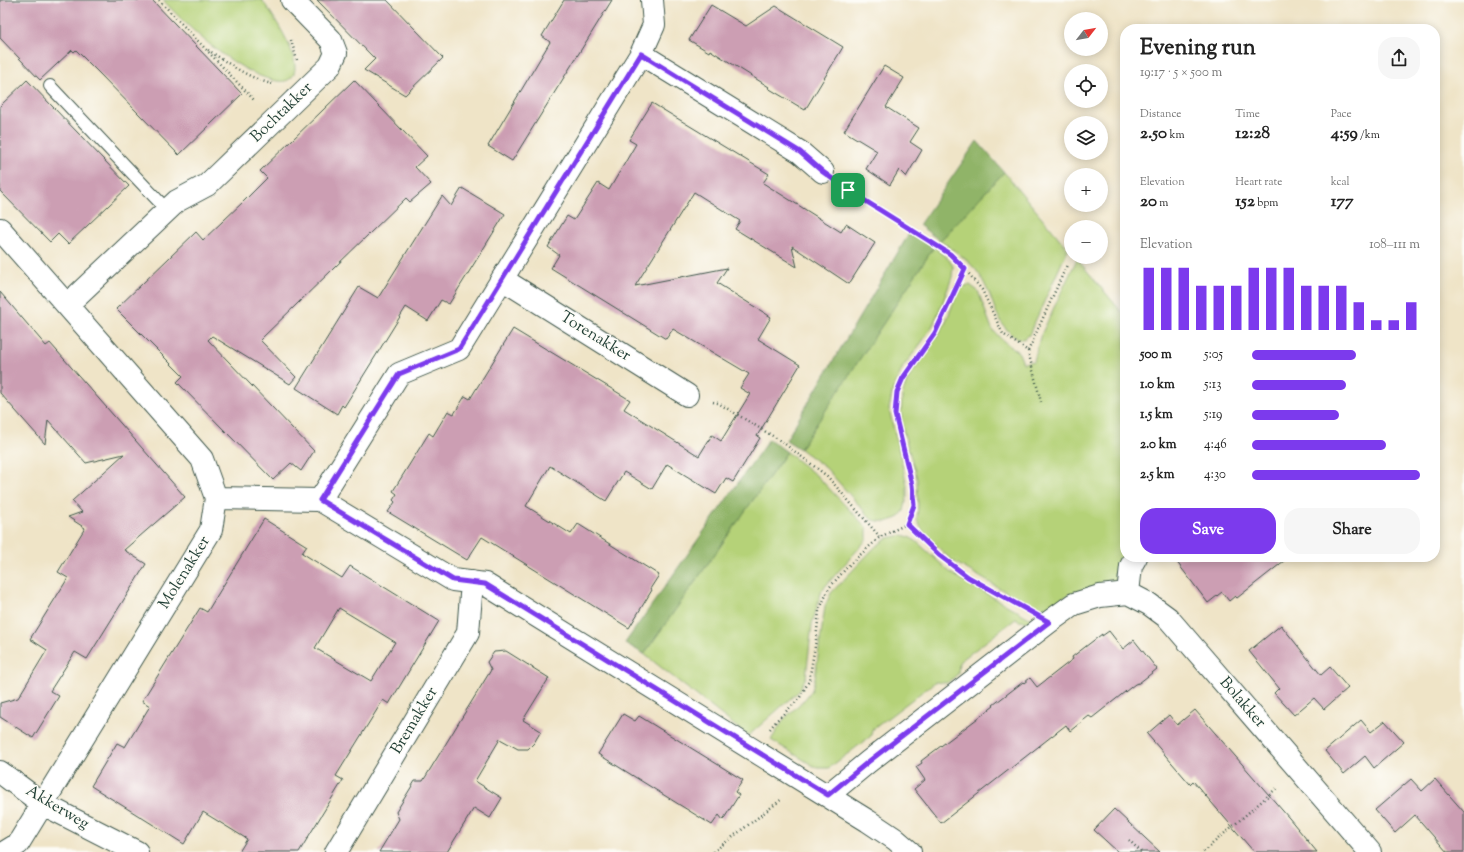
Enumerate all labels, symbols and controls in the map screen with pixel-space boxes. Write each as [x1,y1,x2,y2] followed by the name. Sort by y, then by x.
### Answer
[1064,12,1108,56] north arrow
[1064,12,1108,264] map controls
[1140,33,1256,65] text: Evening run
[1378,37,1420,79] button: share
[1064,64,1108,108] button: locate
[1140,64,1222,82] text: 19:17 · 5 × 500 m
[246,77,318,149] street label: Bochtakker
[1140,106,1181,122] text: Distance
[1235,106,1260,122] text: Time
[1331,106,1352,122] text: Pace
[1064,116,1108,160] button: layers
[1140,122,1167,146] text: 2.50
[1235,122,1270,146] text: 12:28
[1331,122,1358,146] text: 4:59
[1167,127,1185,143] text: km
[1358,127,1380,143] text: /km
[1064,168,1108,212] button: +
[831,173,865,207] pin
[1140,174,1185,190] text: Elevation
[1235,174,1282,190] text: Heart rate
[1331,174,1350,190] text: kcal
[837,179,859,201] icon: arrive
[1140,190,1157,214] text: 20
[1235,190,1255,214] text: 152
[1331,190,1353,214] text: 177
[1157,195,1168,211] text: m
[1255,195,1278,211] text: bpm
[1064,220,1108,264] button: −
[1140,236,1193,254] text: Elevation
[1369,236,1420,254] text: 108–111 m
[555,306,635,368] street label: Torenakker
[1140,346,1172,364] text: 500 m
[1204,346,1223,364] text: 5:05
[1140,376,1175,394] text: 1.0 km
[1204,376,1222,394] text: 5:13
[1140,406,1173,424] text: 1.5 km
[1204,406,1222,424] text: 5:19
[1140,436,1177,454] text: 2.0 km
[1204,436,1227,454] text: 4:46
[1140,466,1174,484] text: 2.5 km
[1204,466,1226,484] text: 4:30
[1140,508,1276,554] button: Save
[1284,508,1420,554] button: Share
[153,532,217,614] street label: Molenakker
[1213,672,1271,734] street label: Bolakker
[386,683,444,759] street label: Bremakker
[21,780,93,836] street label: Akkerweg

